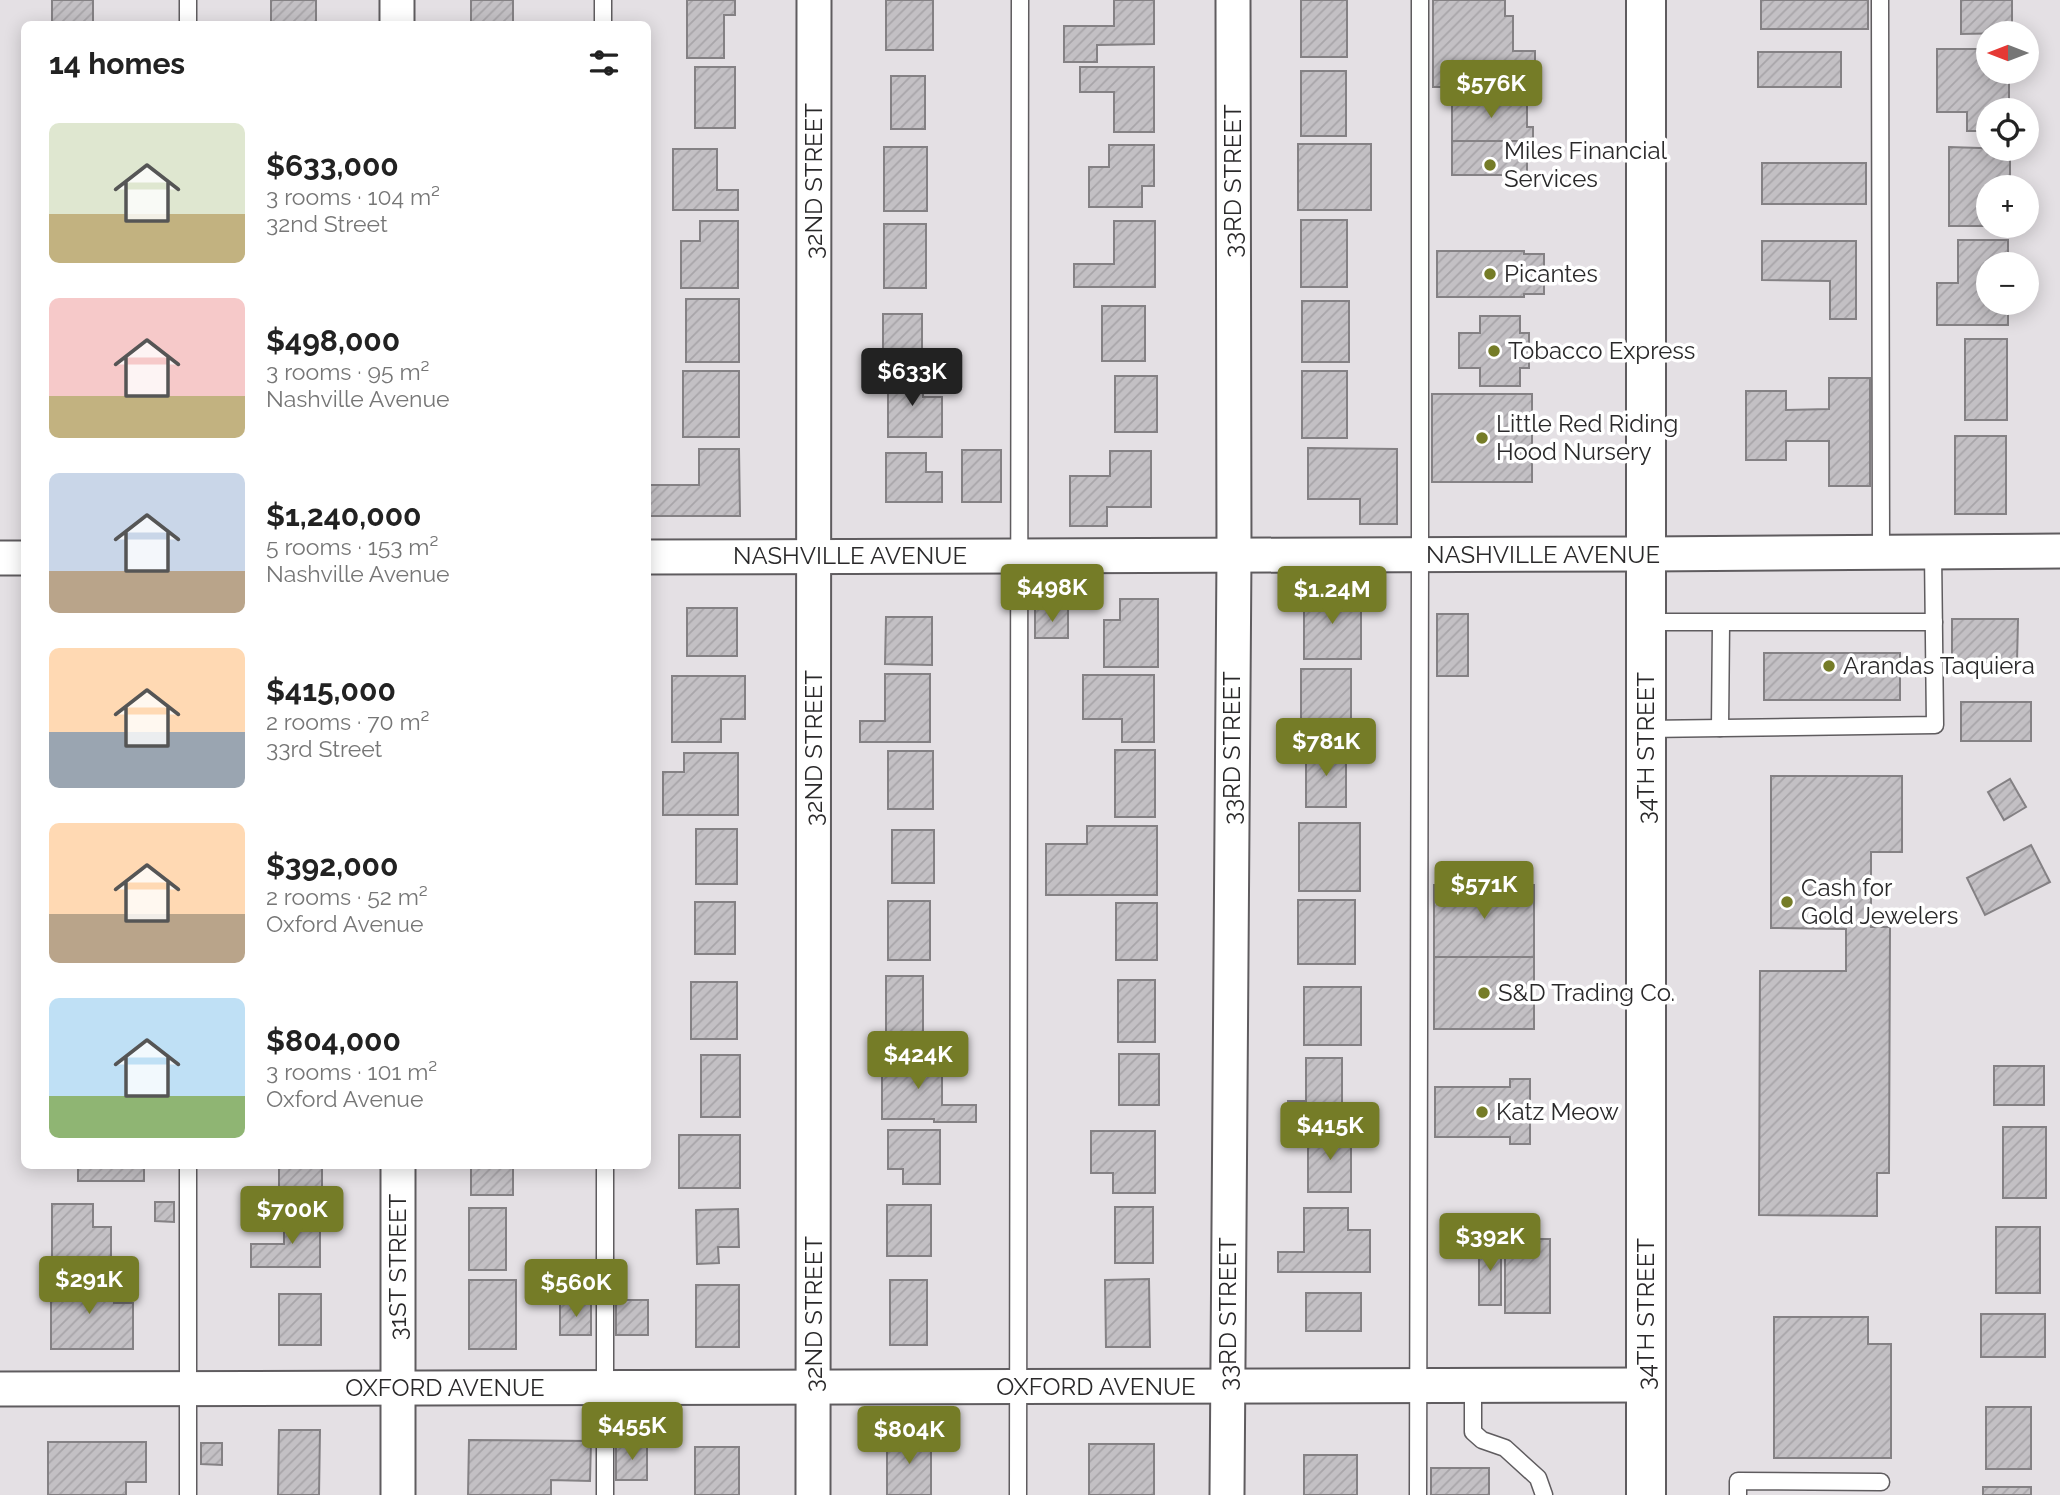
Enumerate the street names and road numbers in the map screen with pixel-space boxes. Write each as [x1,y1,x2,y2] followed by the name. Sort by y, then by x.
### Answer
[799,103,828,259] street label: 32ND STREET
[1218,104,1247,258] street label: 33RD STREET
[1426,540,1660,569] street label: NASHVILLE AVENUE
[733,541,967,570] street label: NASHVILLE AVENUE
[799,670,828,826] street label: 32ND STREET
[1217,671,1246,825] street label: 33RD STREET
[1631,672,1660,824] street label: 34TH STREET
[383,1193,412,1340] street label: 31ST STREET
[799,1236,828,1392] street label: 32ND STREET
[1213,1237,1242,1391] street label: 33RD STREET
[1631,1238,1660,1390] street label: 34TH STREET
[996,1372,1196,1401] street label: OXFORD AVENUE
[345,1373,545,1402] street label: OXFORD AVENUE

